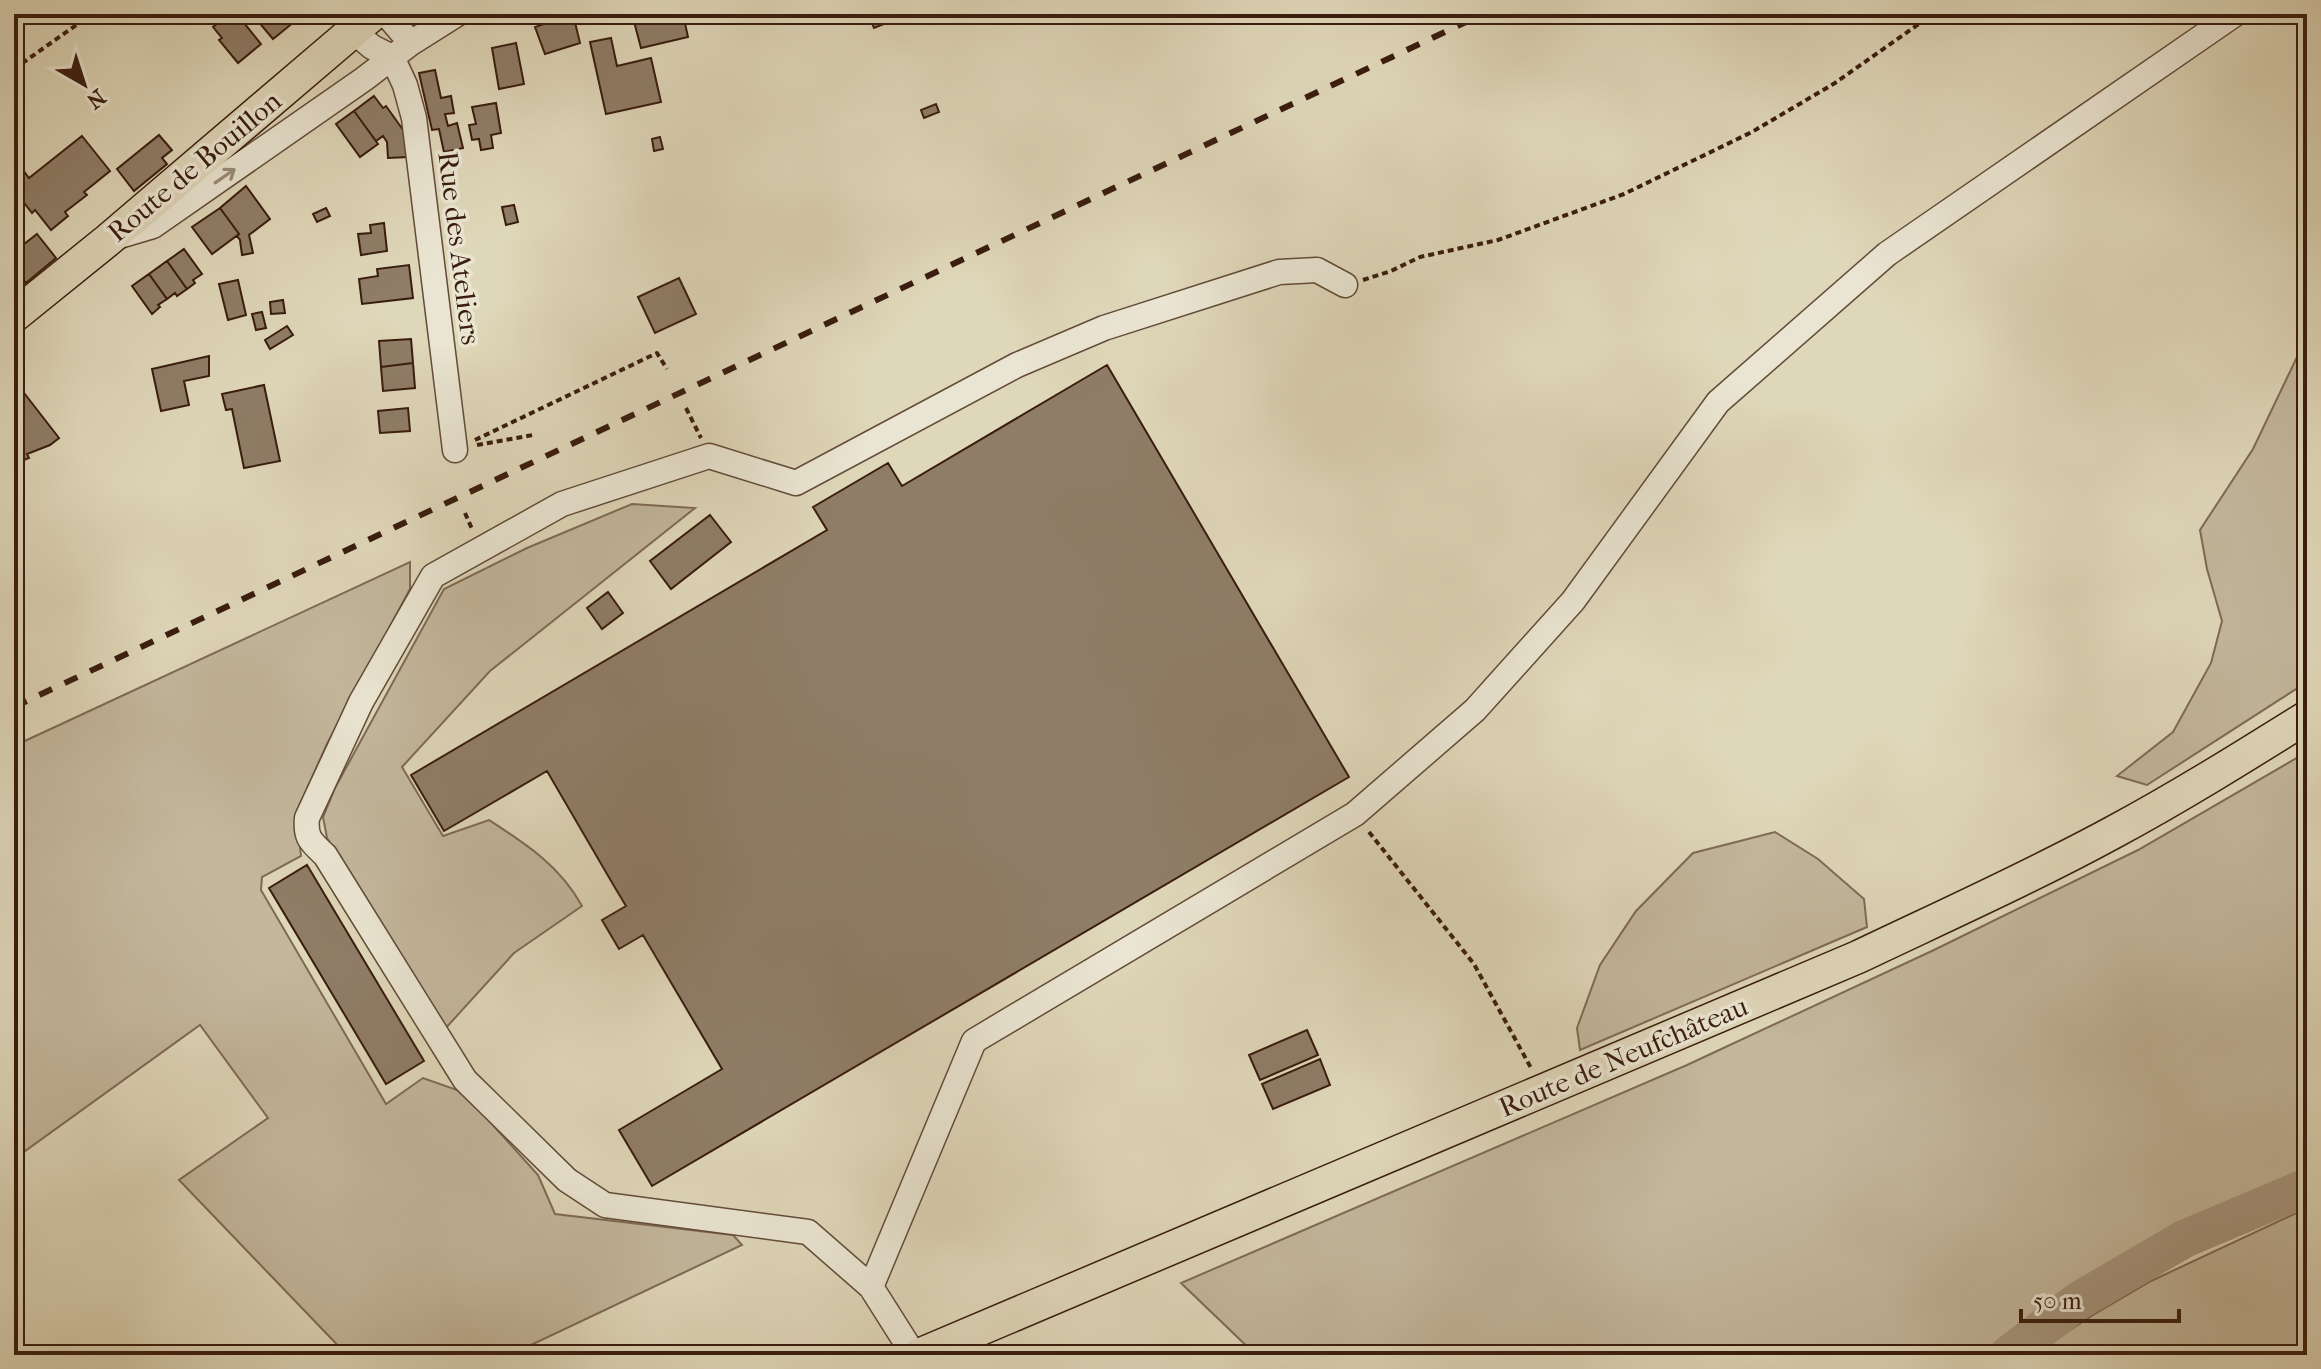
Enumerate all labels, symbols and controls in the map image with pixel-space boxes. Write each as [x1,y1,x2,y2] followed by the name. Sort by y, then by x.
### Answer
[44,44,124,124] north arrow
[81,83,111,114] text: N
[101,84,288,249] street label: Route de Bouillon
[431,150,488,347] street label: Rue des Ateliers
[213,168,235,184] one-way arrow
[1494,989,1753,1124] street label: Route de Neufchâteau
[2021,1273,2179,1323] scale bar
[2033,1287,2082,1315] text: 50 m

